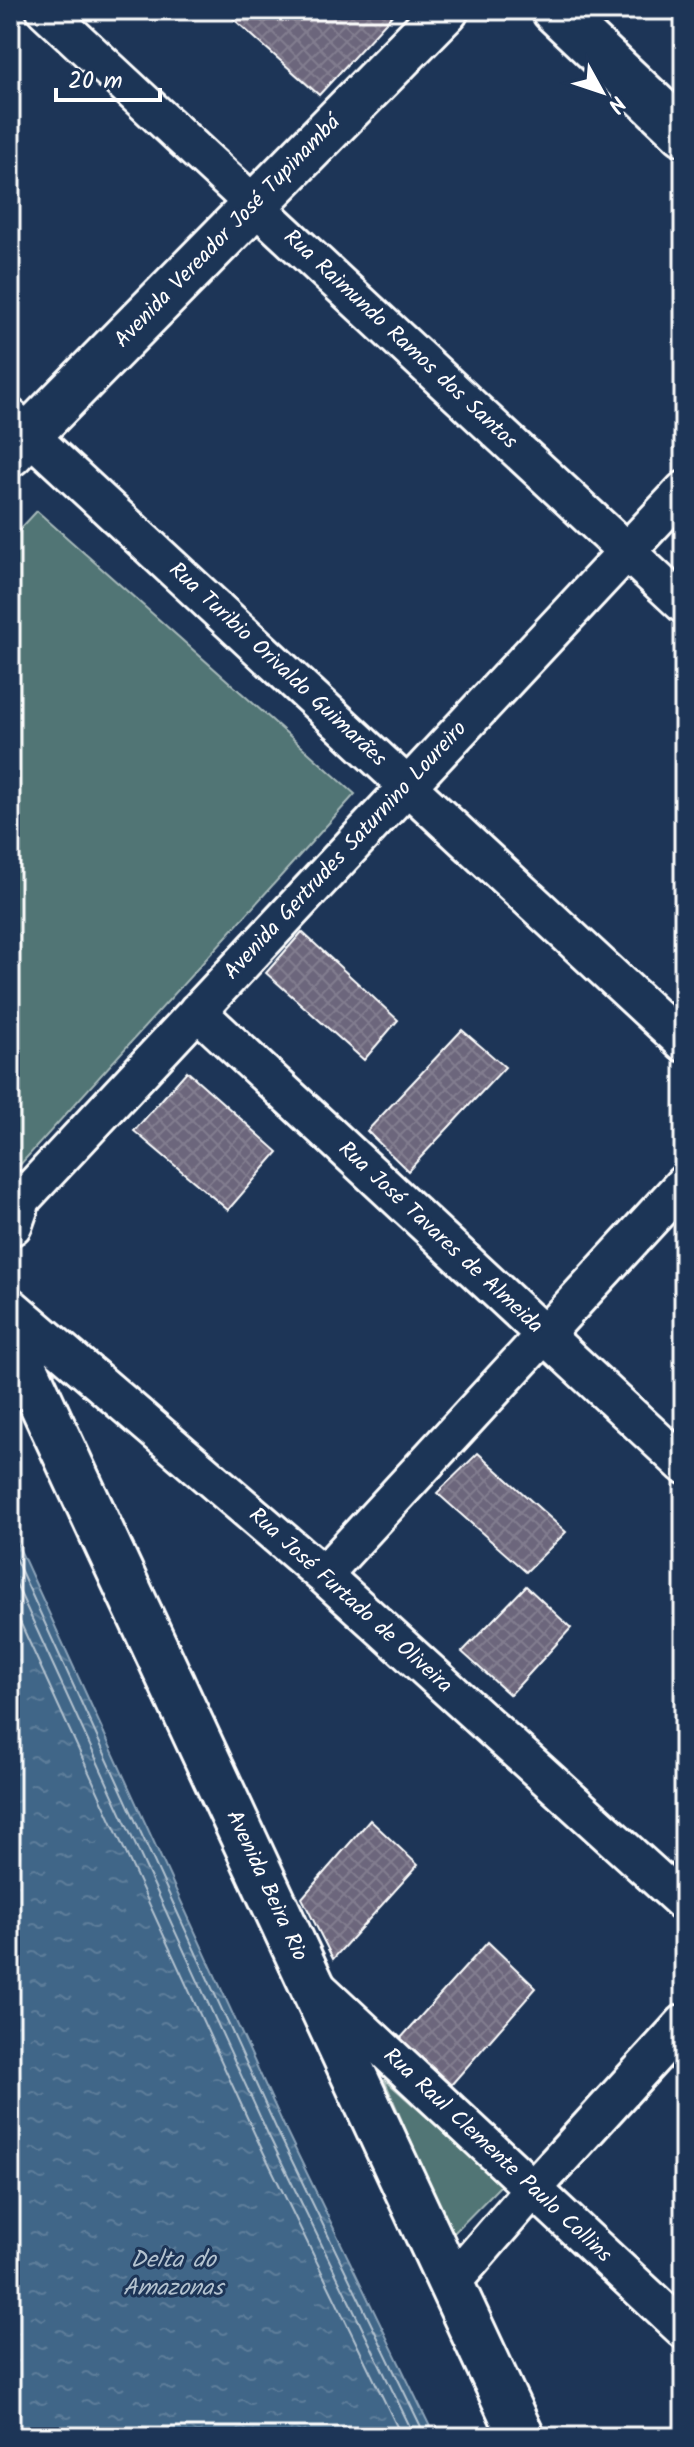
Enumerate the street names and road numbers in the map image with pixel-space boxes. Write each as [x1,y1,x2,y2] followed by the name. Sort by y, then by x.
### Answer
[107,105,351,357] street label: Avenida Vereador José Tupinambá
[275,221,526,459] street label: Rua Raimundo Ramos dos Santos
[160,554,395,776] street label: Rua Turibio Orivaldo Guimarães
[216,713,476,989] street label: Avenida Gertrudes Saturnino Loureiro
[329,1133,551,1343] street label: Rua José Tavares de Almeida
[240,1500,460,1702] street label: Rua José Furtado de Oliveira
[216,1805,316,1967] street label: Avenida Beira Rio
[374,2040,620,2272] street label: Rua Raul Clemente Paulo Collins

